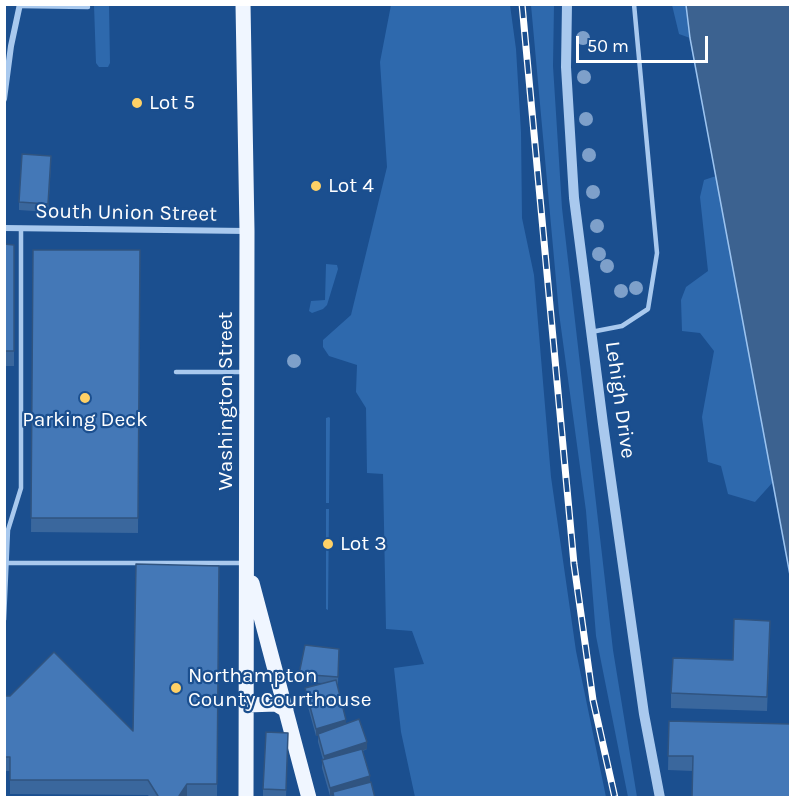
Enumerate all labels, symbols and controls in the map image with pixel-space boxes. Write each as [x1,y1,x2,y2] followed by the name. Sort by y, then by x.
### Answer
[579,24,711,62] scale bar
[587,35,629,57] text: 50 m
[149,90,195,116] place label: Lot 5
[130,96,144,110] marker: Lot 5
[328,173,374,199] place label: Lot 4
[309,179,323,193] marker: Lot 4
[35,199,217,227] street label: South Union Street
[213,312,239,490] street label: Washington Street
[599,340,641,460] street label: Lehigh Drive
[78,391,92,405] marker: Parking Deck
[22,407,148,433] place label: Parking Deck
[340,531,387,557] place label: Lot 3
[321,537,335,551] marker: Lot 3
[188,663,372,713] place label: Northampton County Courthouse
[169,681,183,695] marker: Northampton County Courthouse

